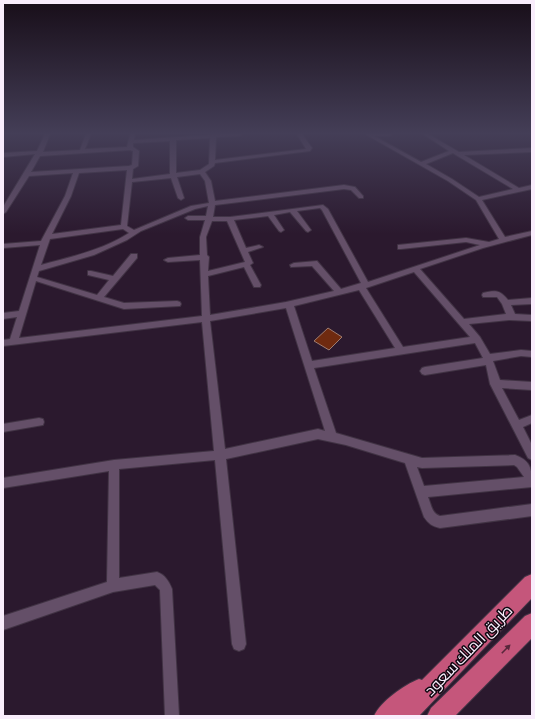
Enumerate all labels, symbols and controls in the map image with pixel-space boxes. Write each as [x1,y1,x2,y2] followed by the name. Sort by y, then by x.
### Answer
[420,601,517,700] street label: طريق الملك سعود
[501,644,511,654] one-way arrow

